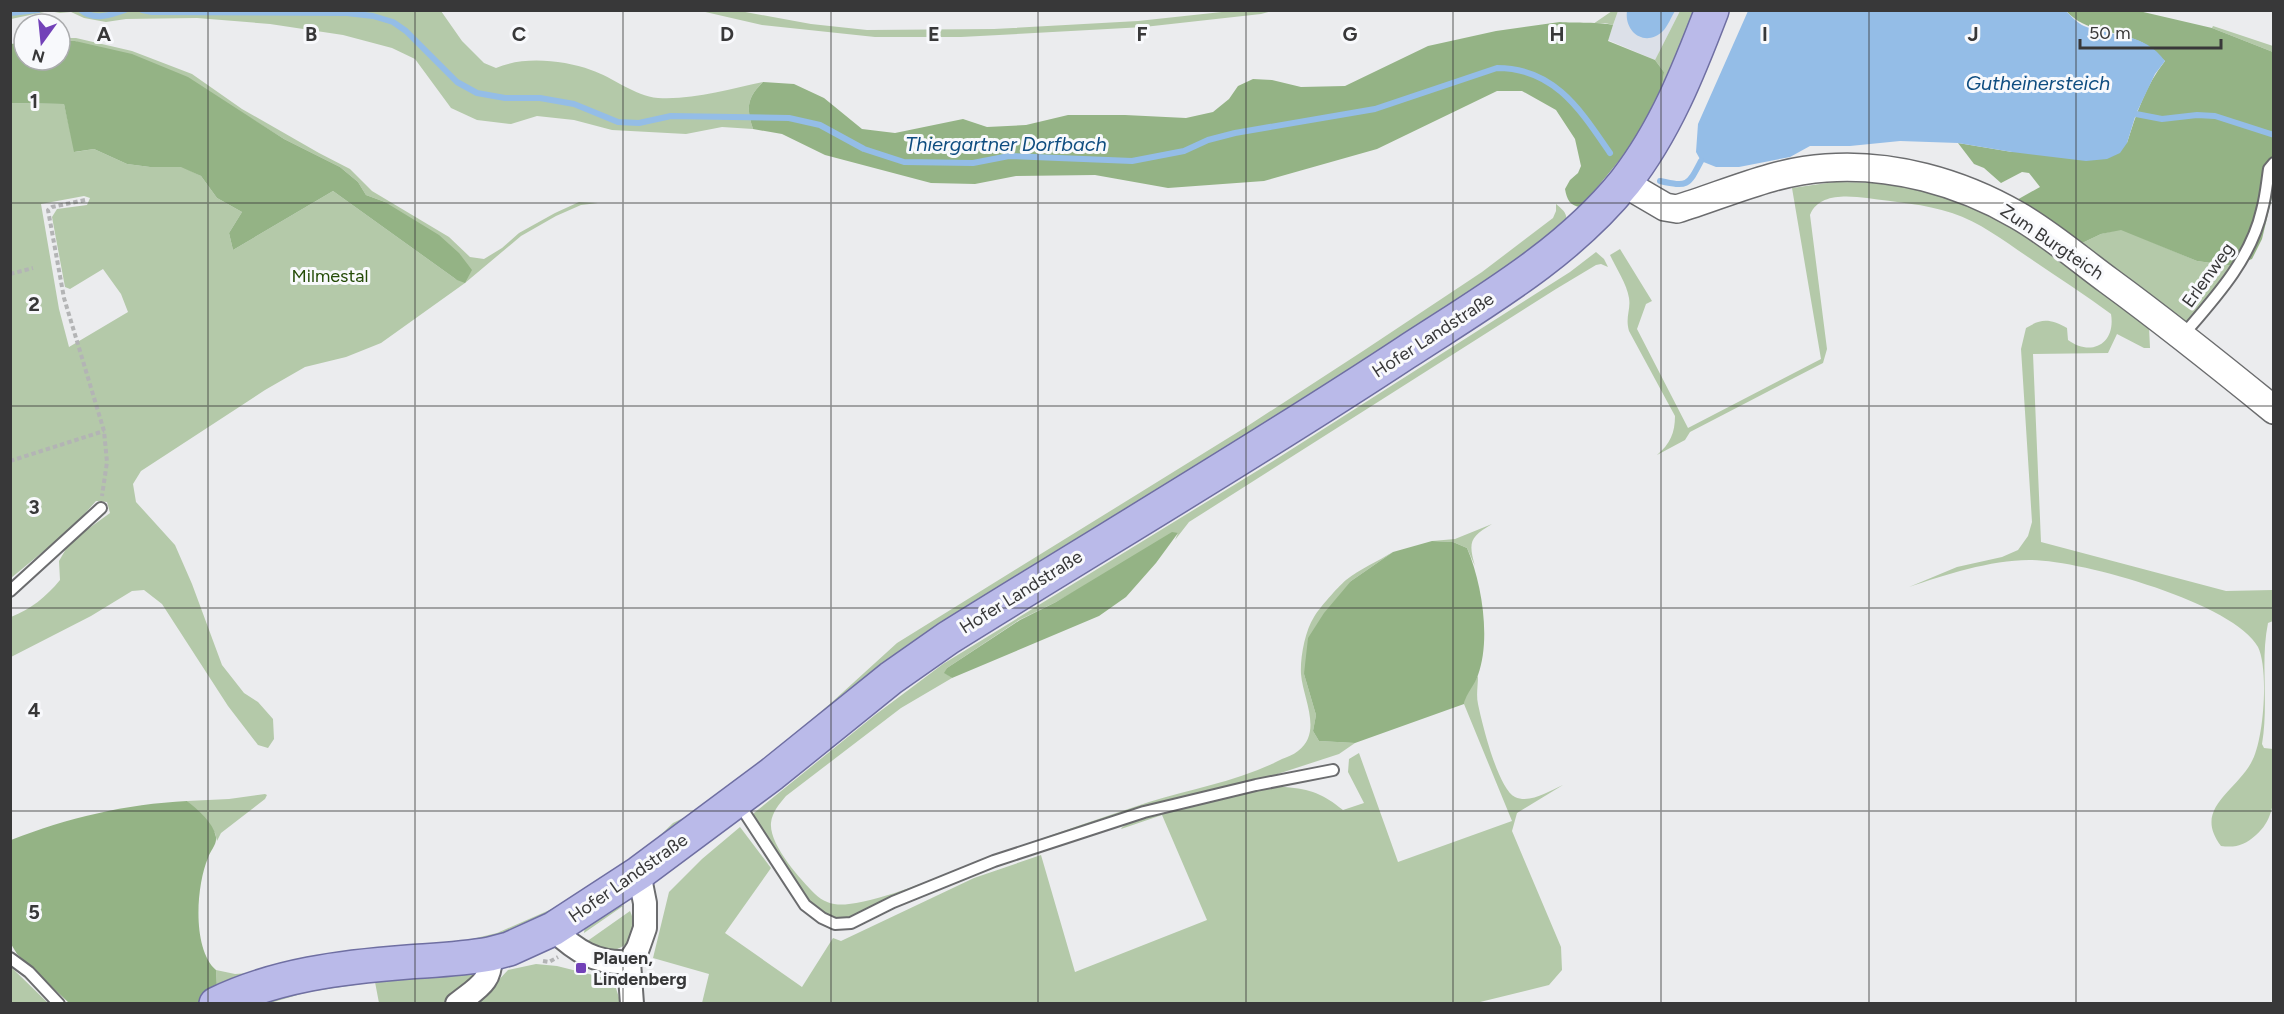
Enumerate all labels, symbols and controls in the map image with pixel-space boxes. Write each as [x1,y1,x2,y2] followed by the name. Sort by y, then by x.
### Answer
[12,12,72,72] north arrow
[2080,12,2221,50] scale bar
[97,22,112,46] text: A
[305,22,317,46] text: B
[512,22,526,46] text: C
[720,22,734,46] text: D
[928,22,940,46] text: E
[1136,22,1148,46] text: F
[1343,22,1358,46] text: G
[1550,22,1565,46] text: H
[1762,22,1768,46] text: I
[1967,22,1979,46] text: J
[2089,22,2131,44] text: 50 m
[30,45,47,67] text: N
[1966,71,2110,95] water label: Gutheinersteich
[30,89,38,113] text: 1
[905,132,1107,156] water label: Thiergartner Dorfbach
[1996,199,2108,285] street label: Zum Burgteich
[2177,238,2239,312] street label: Erlenweg
[292,265,368,287] park label: Milmestal
[1368,287,1498,382] street label: Hofer Landstraße
[28,292,40,316] text: 2
[28,495,40,519] text: 3
[956,545,1087,639] street label: Hofer Landstraße
[28,698,41,722] text: 4
[564,829,692,927] street label: Hofer Landstraße
[28,900,40,924] text: 5
[593,947,687,990] place label: Plauen, Lindenberg
[574,961,588,975] marker: Plauen, Lindenberg

